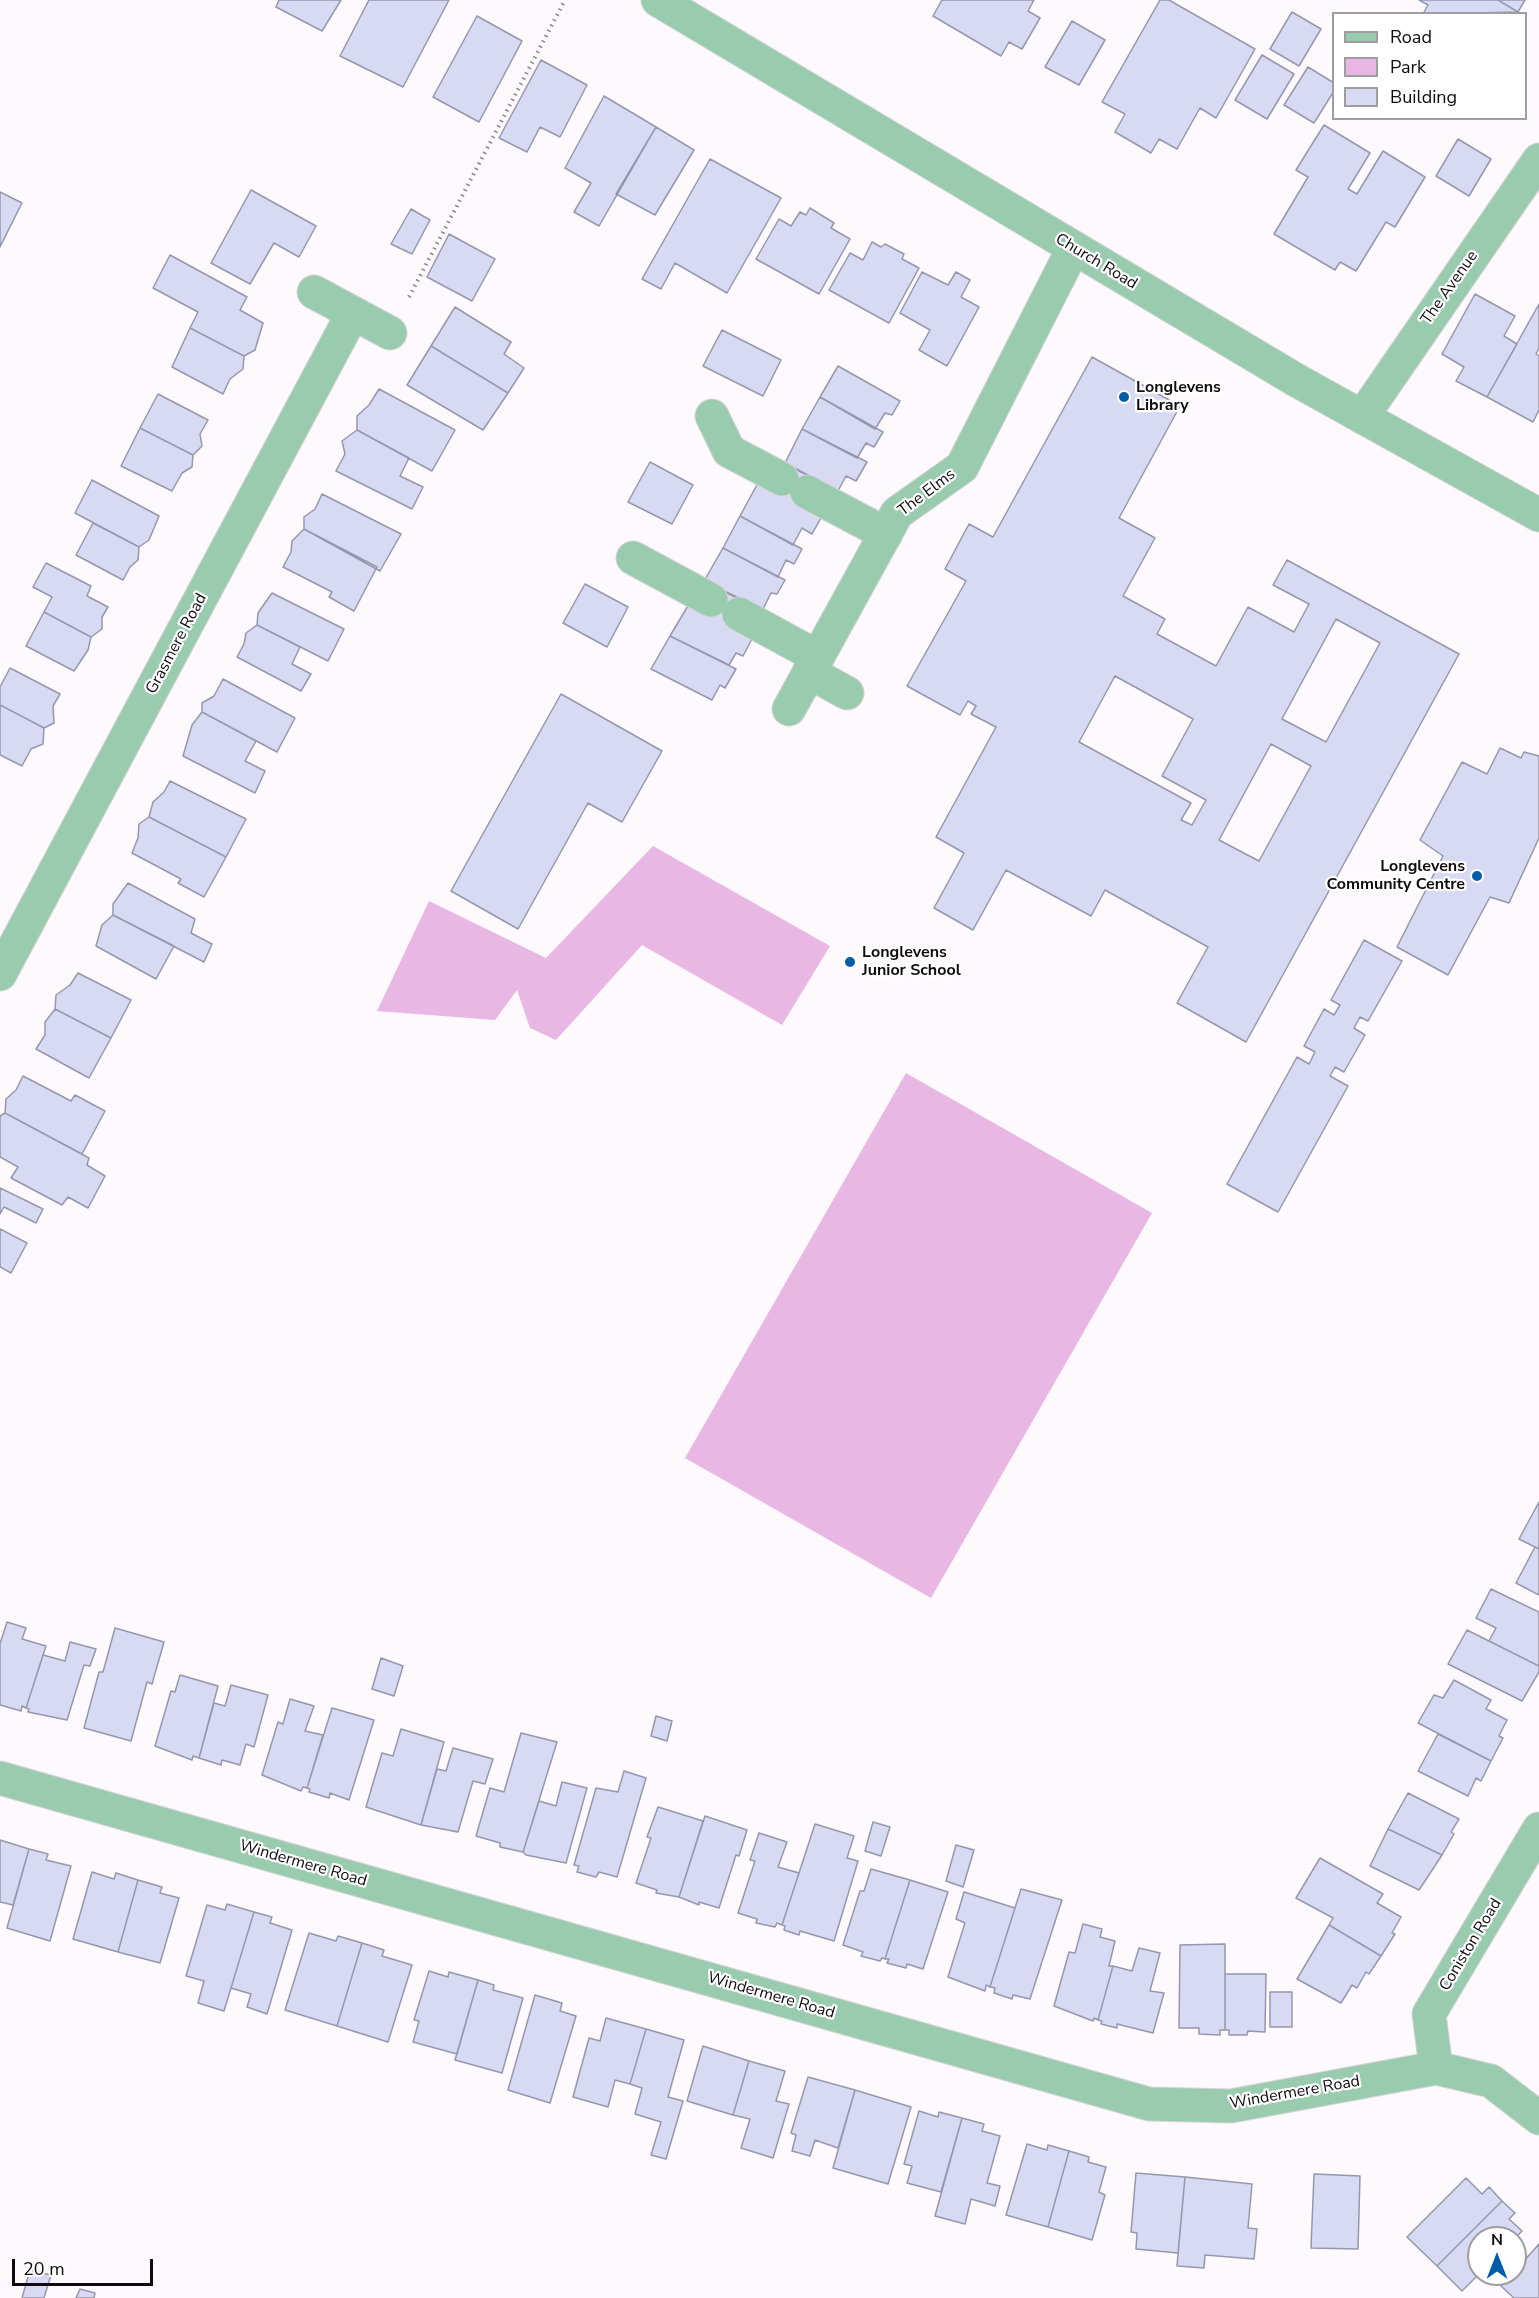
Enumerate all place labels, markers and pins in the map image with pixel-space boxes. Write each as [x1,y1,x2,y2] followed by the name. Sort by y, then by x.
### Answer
[1136,378,1221,416] place label: Longlevens Library
[1117,390,1131,404] marker: Longlevens Library
[1326,857,1465,895] place label: Longlevens Community Centre
[1470,869,1484,883] marker: Longlevens Community Centre
[862,943,961,981] place label: Longlevens Junior School
[843,955,857,969] marker: Longlevens Junior School

